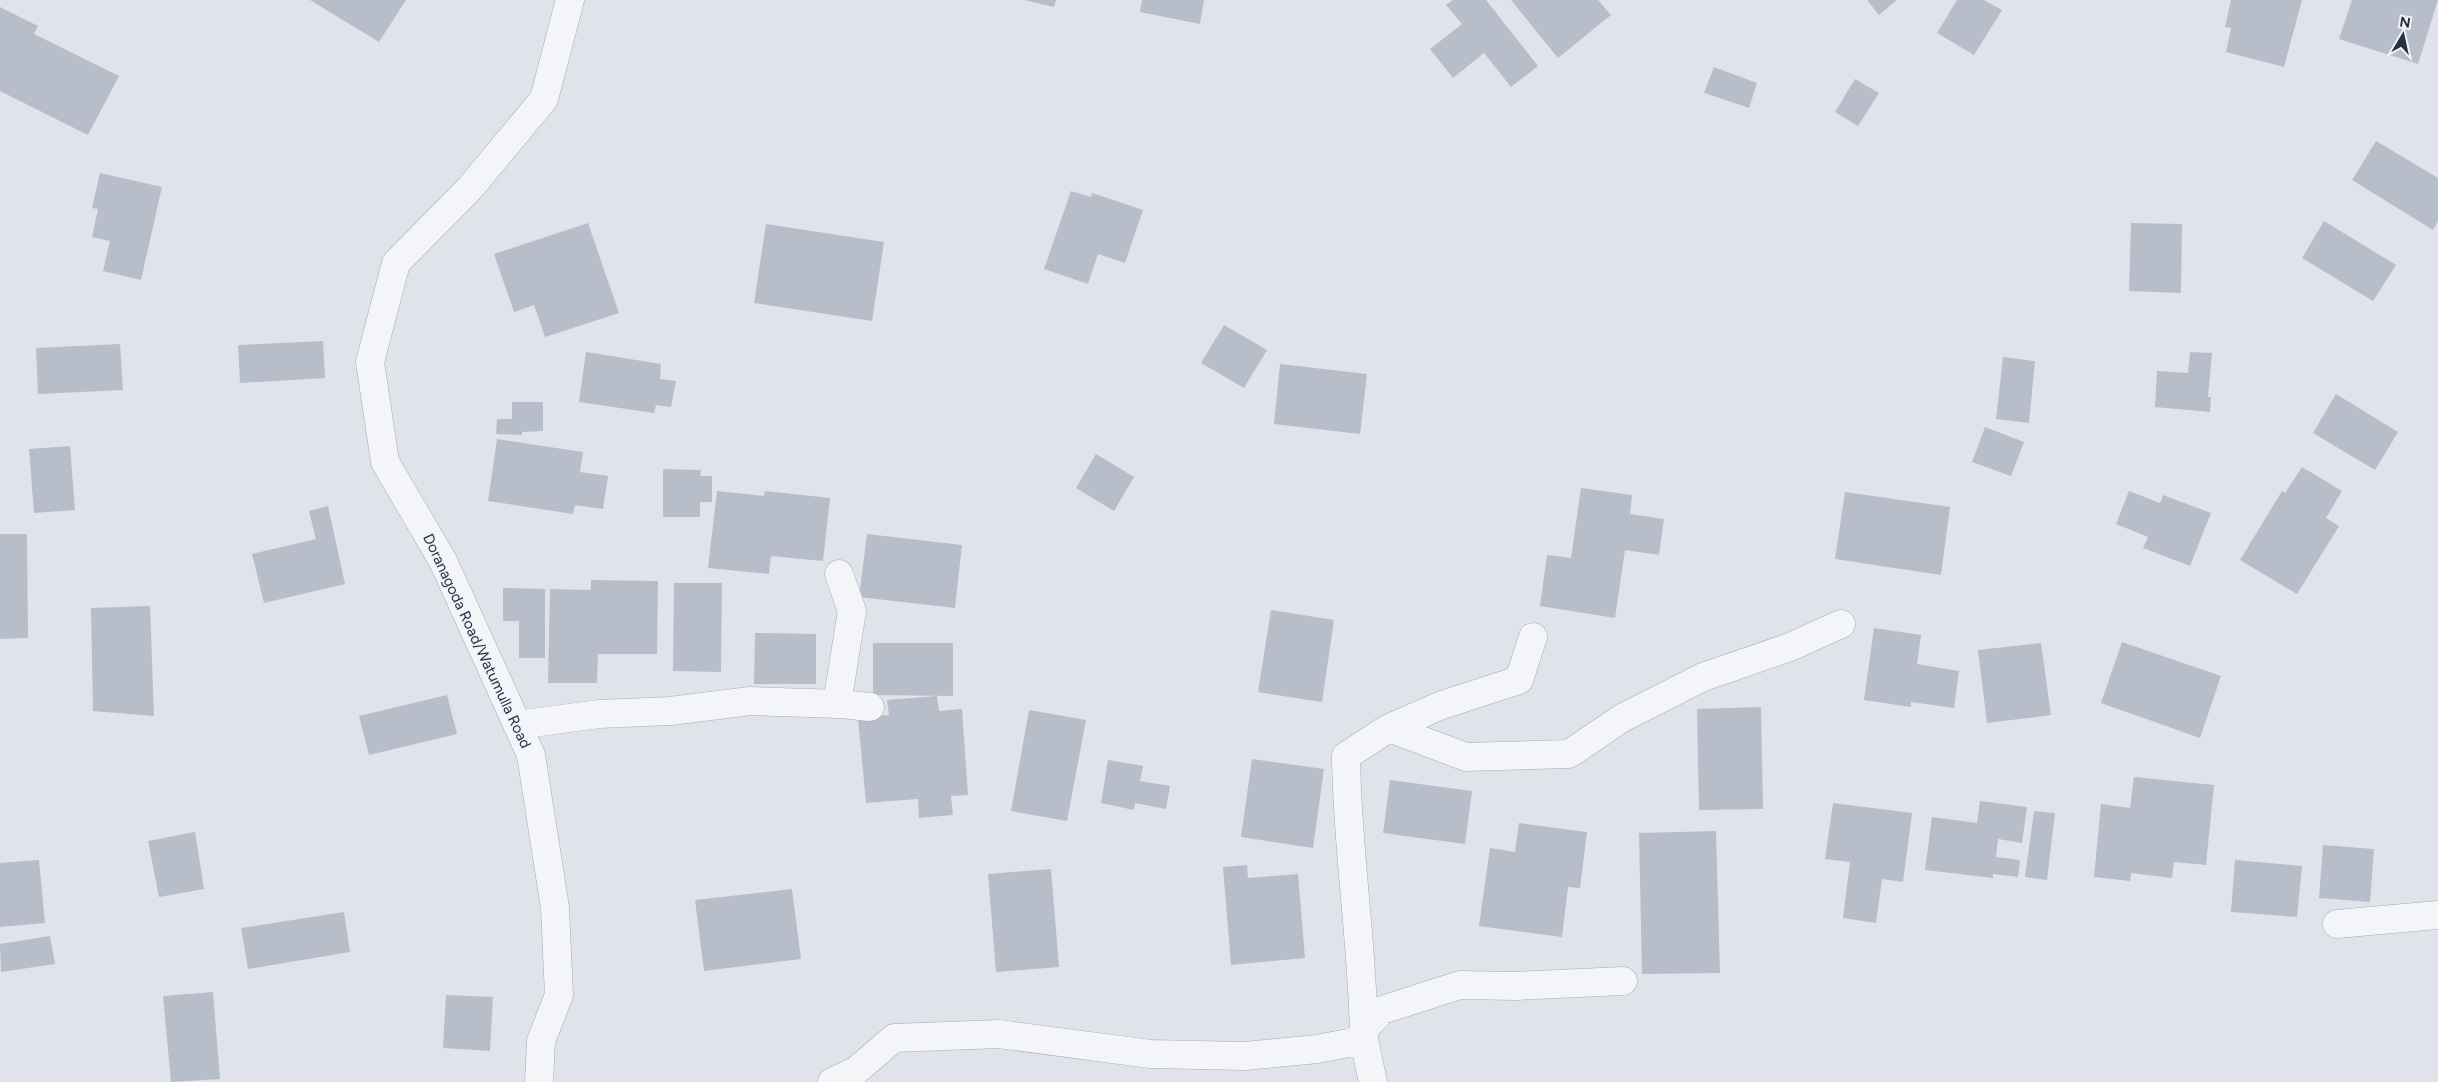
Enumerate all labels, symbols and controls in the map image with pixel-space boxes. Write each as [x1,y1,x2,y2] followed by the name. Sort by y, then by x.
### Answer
[2378,10,2428,60] north arrow
[2398,13,2412,32] text: N
[419,531,535,751] street label: Doranagoda Road/Watumulla Road

